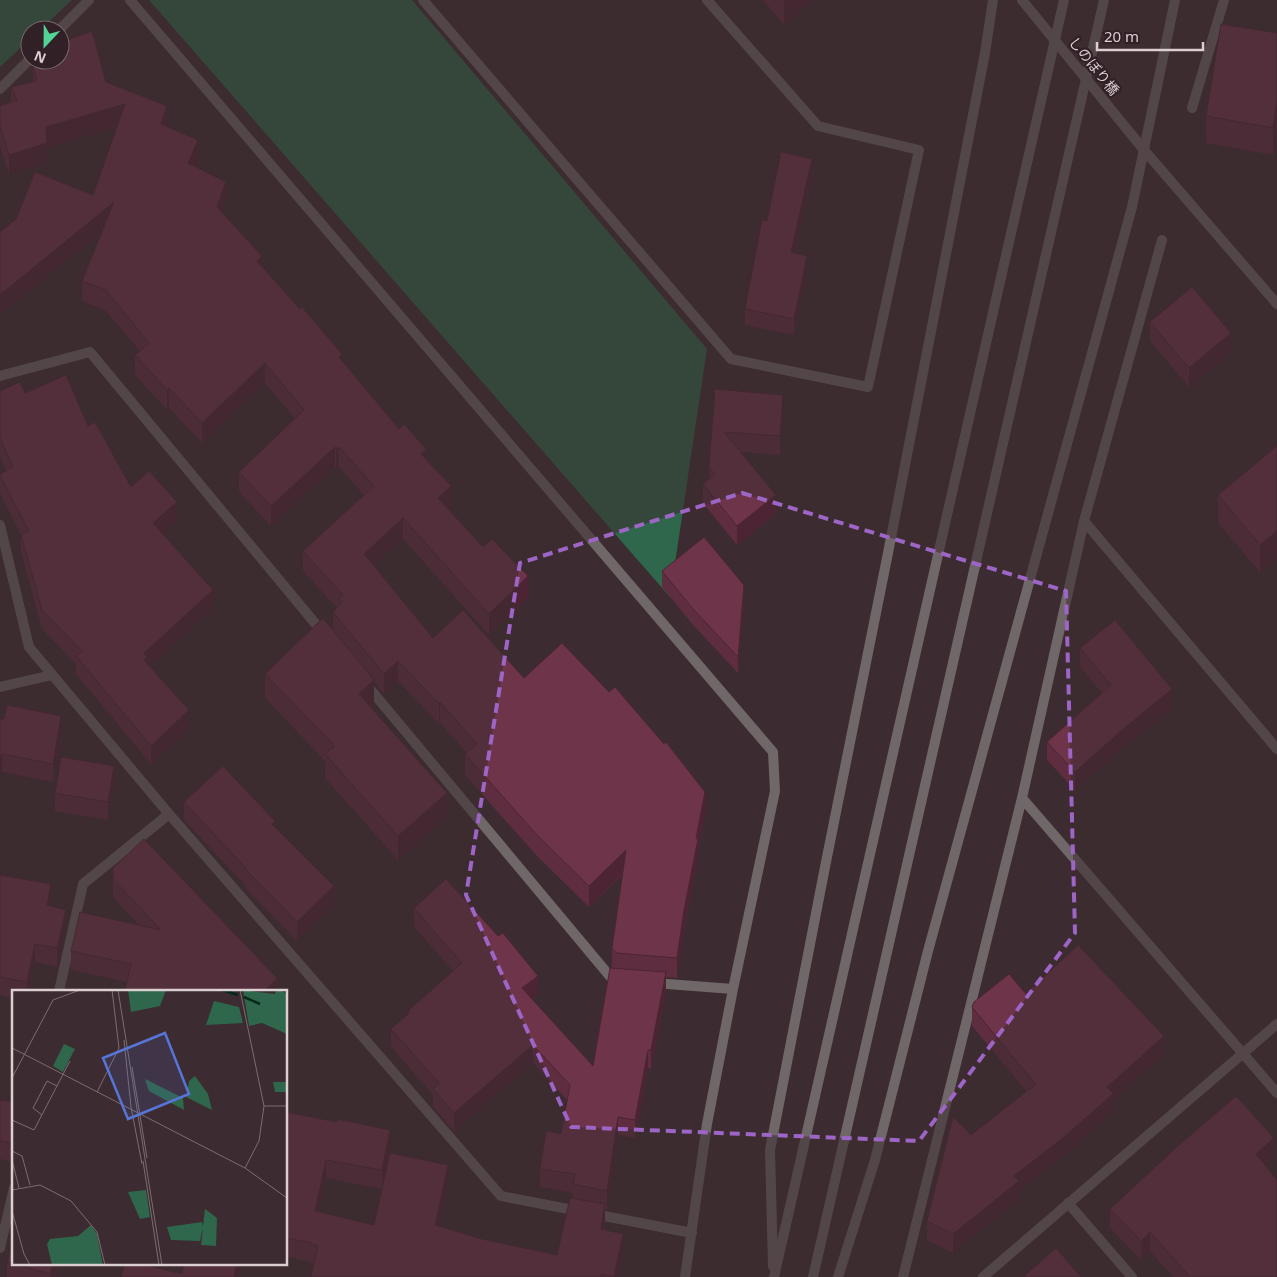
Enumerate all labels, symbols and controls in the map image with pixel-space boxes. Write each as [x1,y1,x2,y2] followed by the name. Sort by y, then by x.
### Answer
[20,20,70,70] north arrow
[1097,20,1203,52] scale bar
[1104,26,1139,46] text: 20 m
[1065,33,1124,99] street label: しのぼり橋
[31,47,49,68] text: N
[12,990,288,1264] inset map

